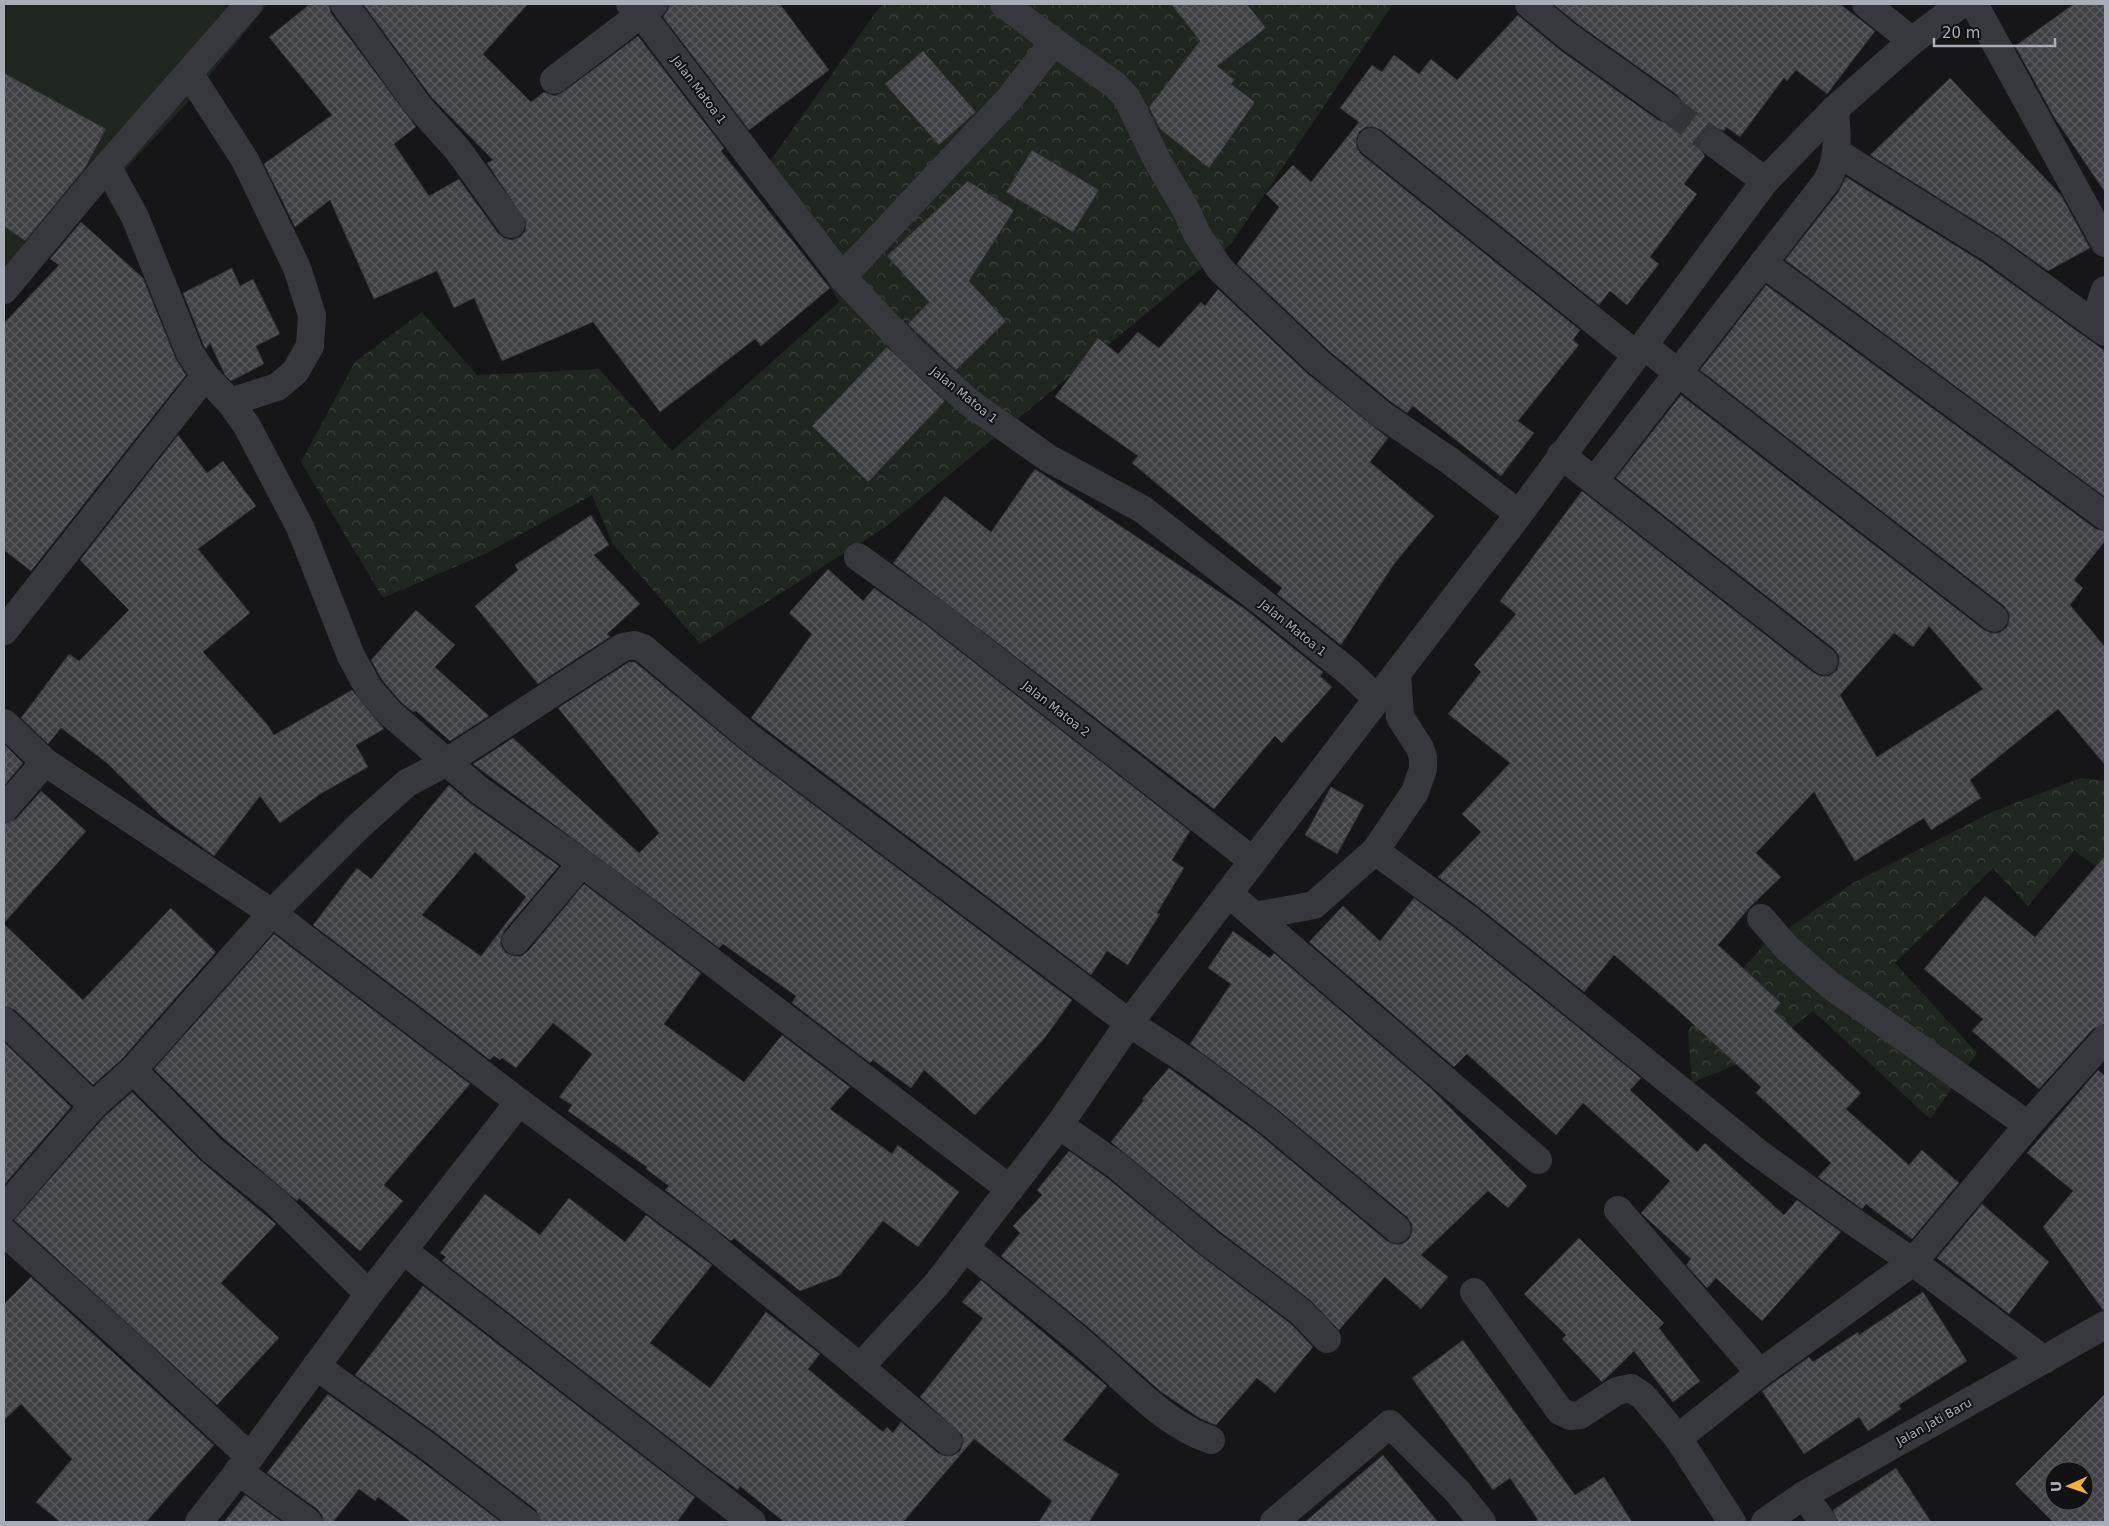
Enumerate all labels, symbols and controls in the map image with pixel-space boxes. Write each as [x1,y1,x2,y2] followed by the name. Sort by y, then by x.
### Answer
[1934,15,2055,47] scale bar
[1942,24,1980,42] text: 20 m
[668,52,729,127] street label: Jalan Matoa 1
[927,363,1000,426] street label: Jalan Matoa 1
[1256,596,1329,659] street label: Jalan Matoa 1
[1019,678,1092,740] street label: Jalan Matoa 2
[1893,1396,1974,1449] street label: Jalan Jati Baru
[2044,1461,2094,1511] north arrow
[2048,1480,2064,1492] text: U

